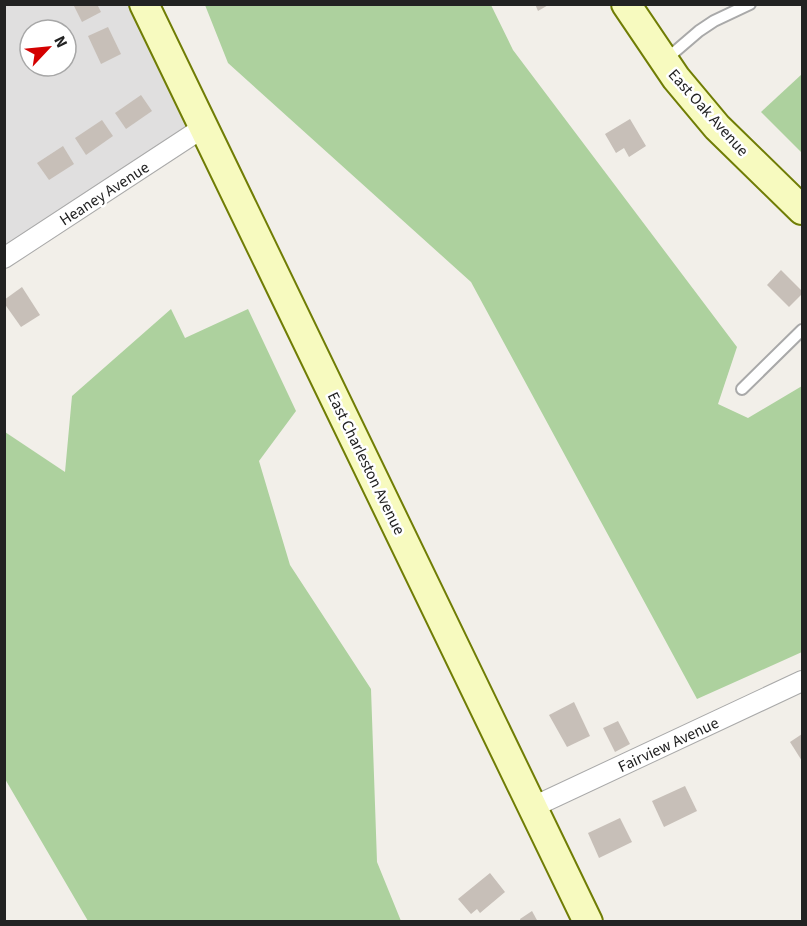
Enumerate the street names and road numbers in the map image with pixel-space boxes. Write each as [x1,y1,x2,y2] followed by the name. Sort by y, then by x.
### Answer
[663,64,753,161] street label: East Oak Avenue
[55,157,154,231] street label: Heaney Avenue
[322,388,410,539] street label: East Charleston Avenue
[614,712,722,778] street label: Fairview Avenue

